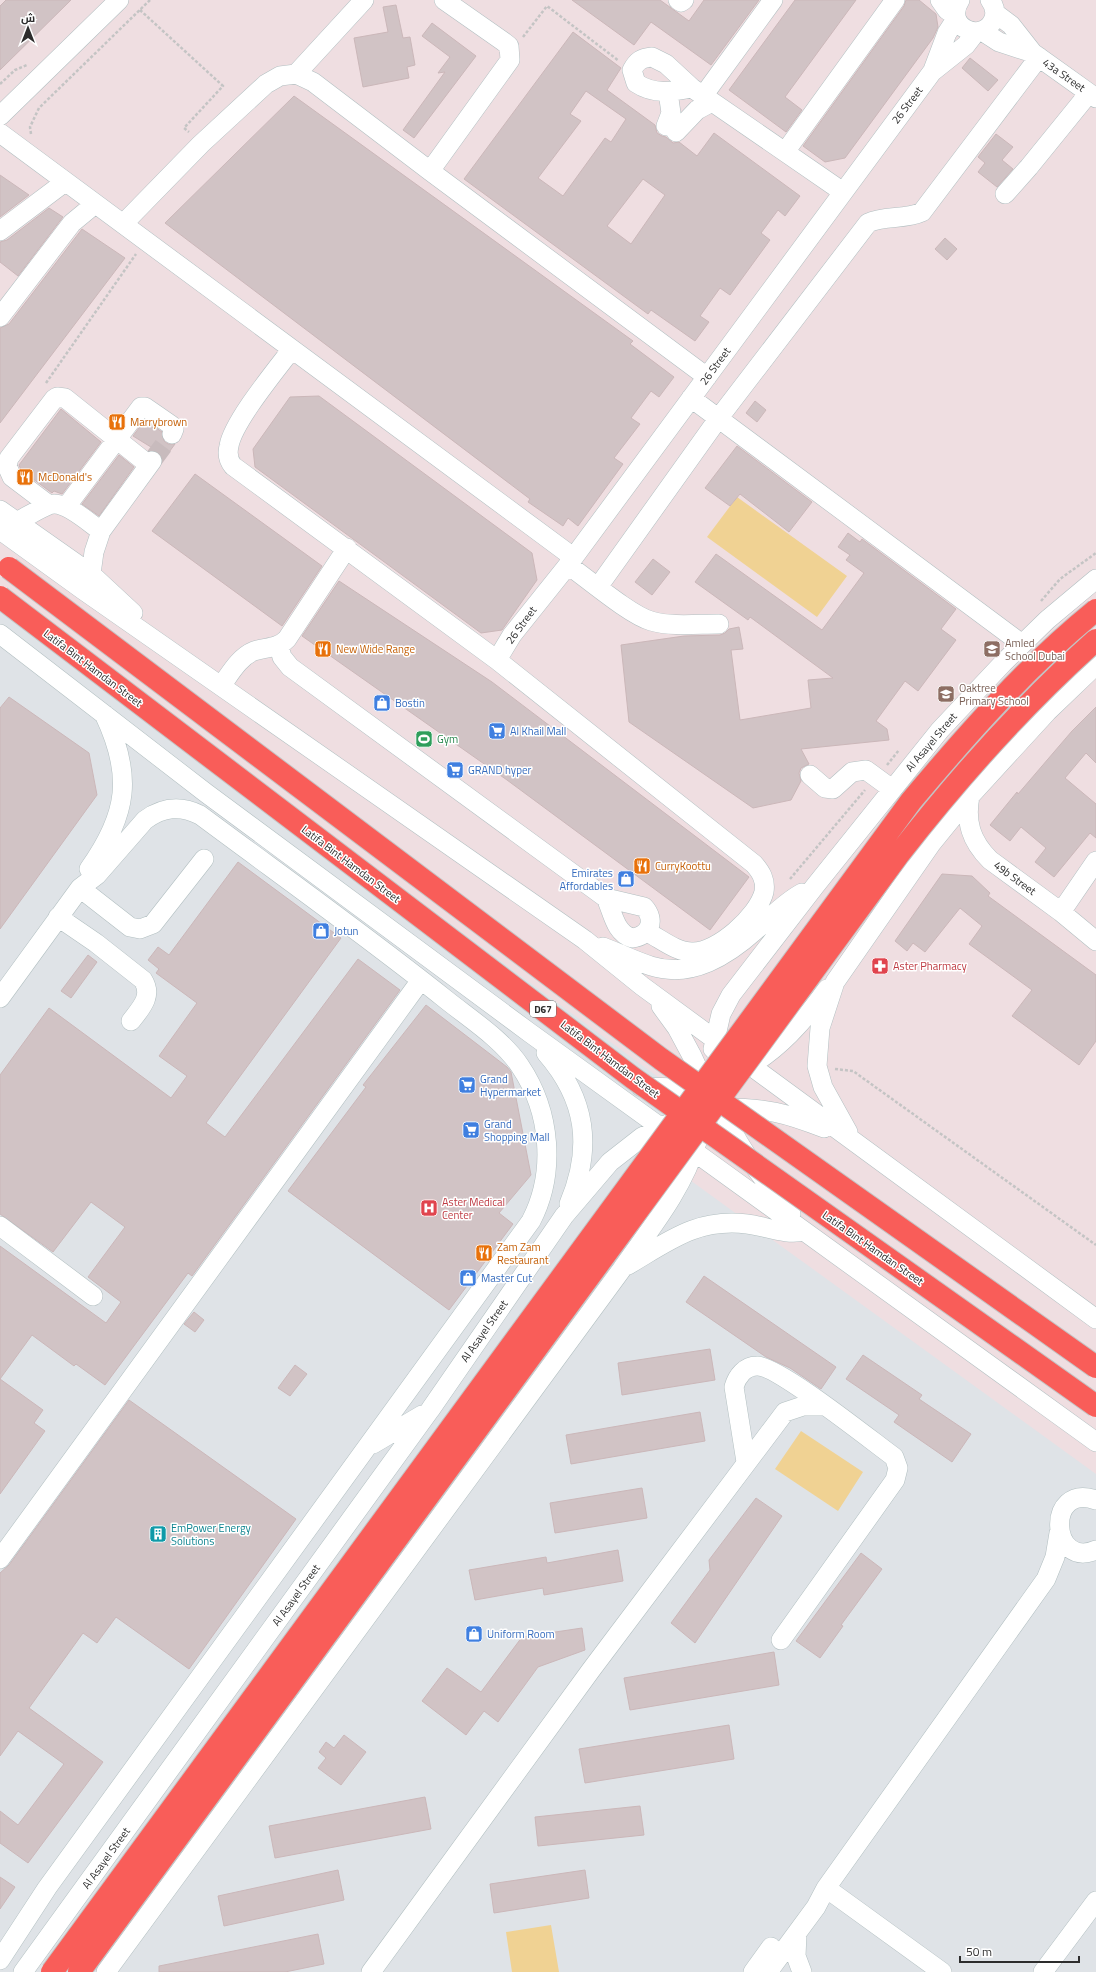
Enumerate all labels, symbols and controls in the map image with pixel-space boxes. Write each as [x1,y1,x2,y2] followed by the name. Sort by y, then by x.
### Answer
[8,8,48,48] north arrow
[21,10,35,26] text: ش
[1040,55,1089,96] street label: 43a Street
[888,83,926,127] street label: 26 Street
[696,344,734,388] street label: 26 Street
[107,412,127,432] restaurant icon: Marrybrown
[130,414,187,430] place label: Marrybrown
[15,467,35,487] restaurant icon: McDonald's
[38,469,92,485] place label: McDonald's
[502,603,540,647] street label: 26 Street
[40,625,146,711] street label: Latifa Bint Hamdan Street
[1005,635,1065,664] place label: Amled School Dubai
[313,639,333,659] restaurant icon: New Wide Range
[982,639,1002,659] school or university icon: Amled School Dubai
[336,641,415,657] place label: New Wide Range
[959,680,1029,709] place label: Oaktree Primary School
[936,684,956,704] school or university icon: Oaktree Primary School
[372,693,392,713] shop icon: Bostin
[395,695,425,711] place label: Bostin
[901,709,961,775] street label: Al Asayel Street
[487,721,507,741] supermarket icon: Al Khail Mall
[510,723,566,739] place label: Al Khail Mall
[414,729,434,749] sports icon: Gym
[437,731,458,747] place label: Gym
[445,760,465,780] supermarket icon: GRAND hyper
[468,762,531,778] place label: GRAND hyper
[298,821,404,907] street label: Latifa Bint Hamdan Street
[632,856,652,876] restaurant icon: CurryKoottu
[991,857,1040,899] street label: 49b Street
[655,858,711,874] place label: CurryKoottu
[560,865,613,894] place label: Emirates Affordables
[616,869,636,889] shop icon: Emirates Affordables
[311,921,331,941] shop icon: Jotun
[334,923,359,939] place label: Jotun
[870,956,890,976] pharmacy icon: Aster Pharmacy
[893,958,968,974] place label: Aster Pharmacy
[530,1001,556,1017] road number: D67
[557,1016,663,1102] street label: Latifa Bint Hamdan Street
[480,1071,541,1100] place label: Grand Hypermarket
[457,1075,477,1095] supermarket icon: Grand Hypermarket
[484,1116,550,1145] place label: Grand Shopping Mall
[461,1120,481,1140] supermarket icon: Grand Shopping Mall
[442,1194,505,1223] place label: Aster Medical Center
[419,1198,439,1218] hospital icon: Aster Medical Center
[819,1207,927,1289] street label: Latifa Bint Hamdan Street
[497,1239,549,1268] place label: Zam Zam Restaurant
[474,1243,494,1263] restaurant icon: Zam Zam Restaurant
[458,1268,478,1288] shop icon: Master Cut
[481,1270,532,1286] place label: Master Cut
[457,1297,511,1365] street label: Al Asayel Street
[171,1520,252,1549] place label: EmPower Energy Solutions
[148,1524,168,1544] building icon: EmPower Energy Solutions
[268,1561,324,1629] street label: Al Asayel Street
[464,1624,484,1644] shop icon: Uniform Room
[487,1626,555,1642] place label: Uniform Room
[78,1824,134,1892] street label: Al Asayel Street
[960,1938,1079,1964] scale bar
[966,1942,992,1961] text: 50 m

